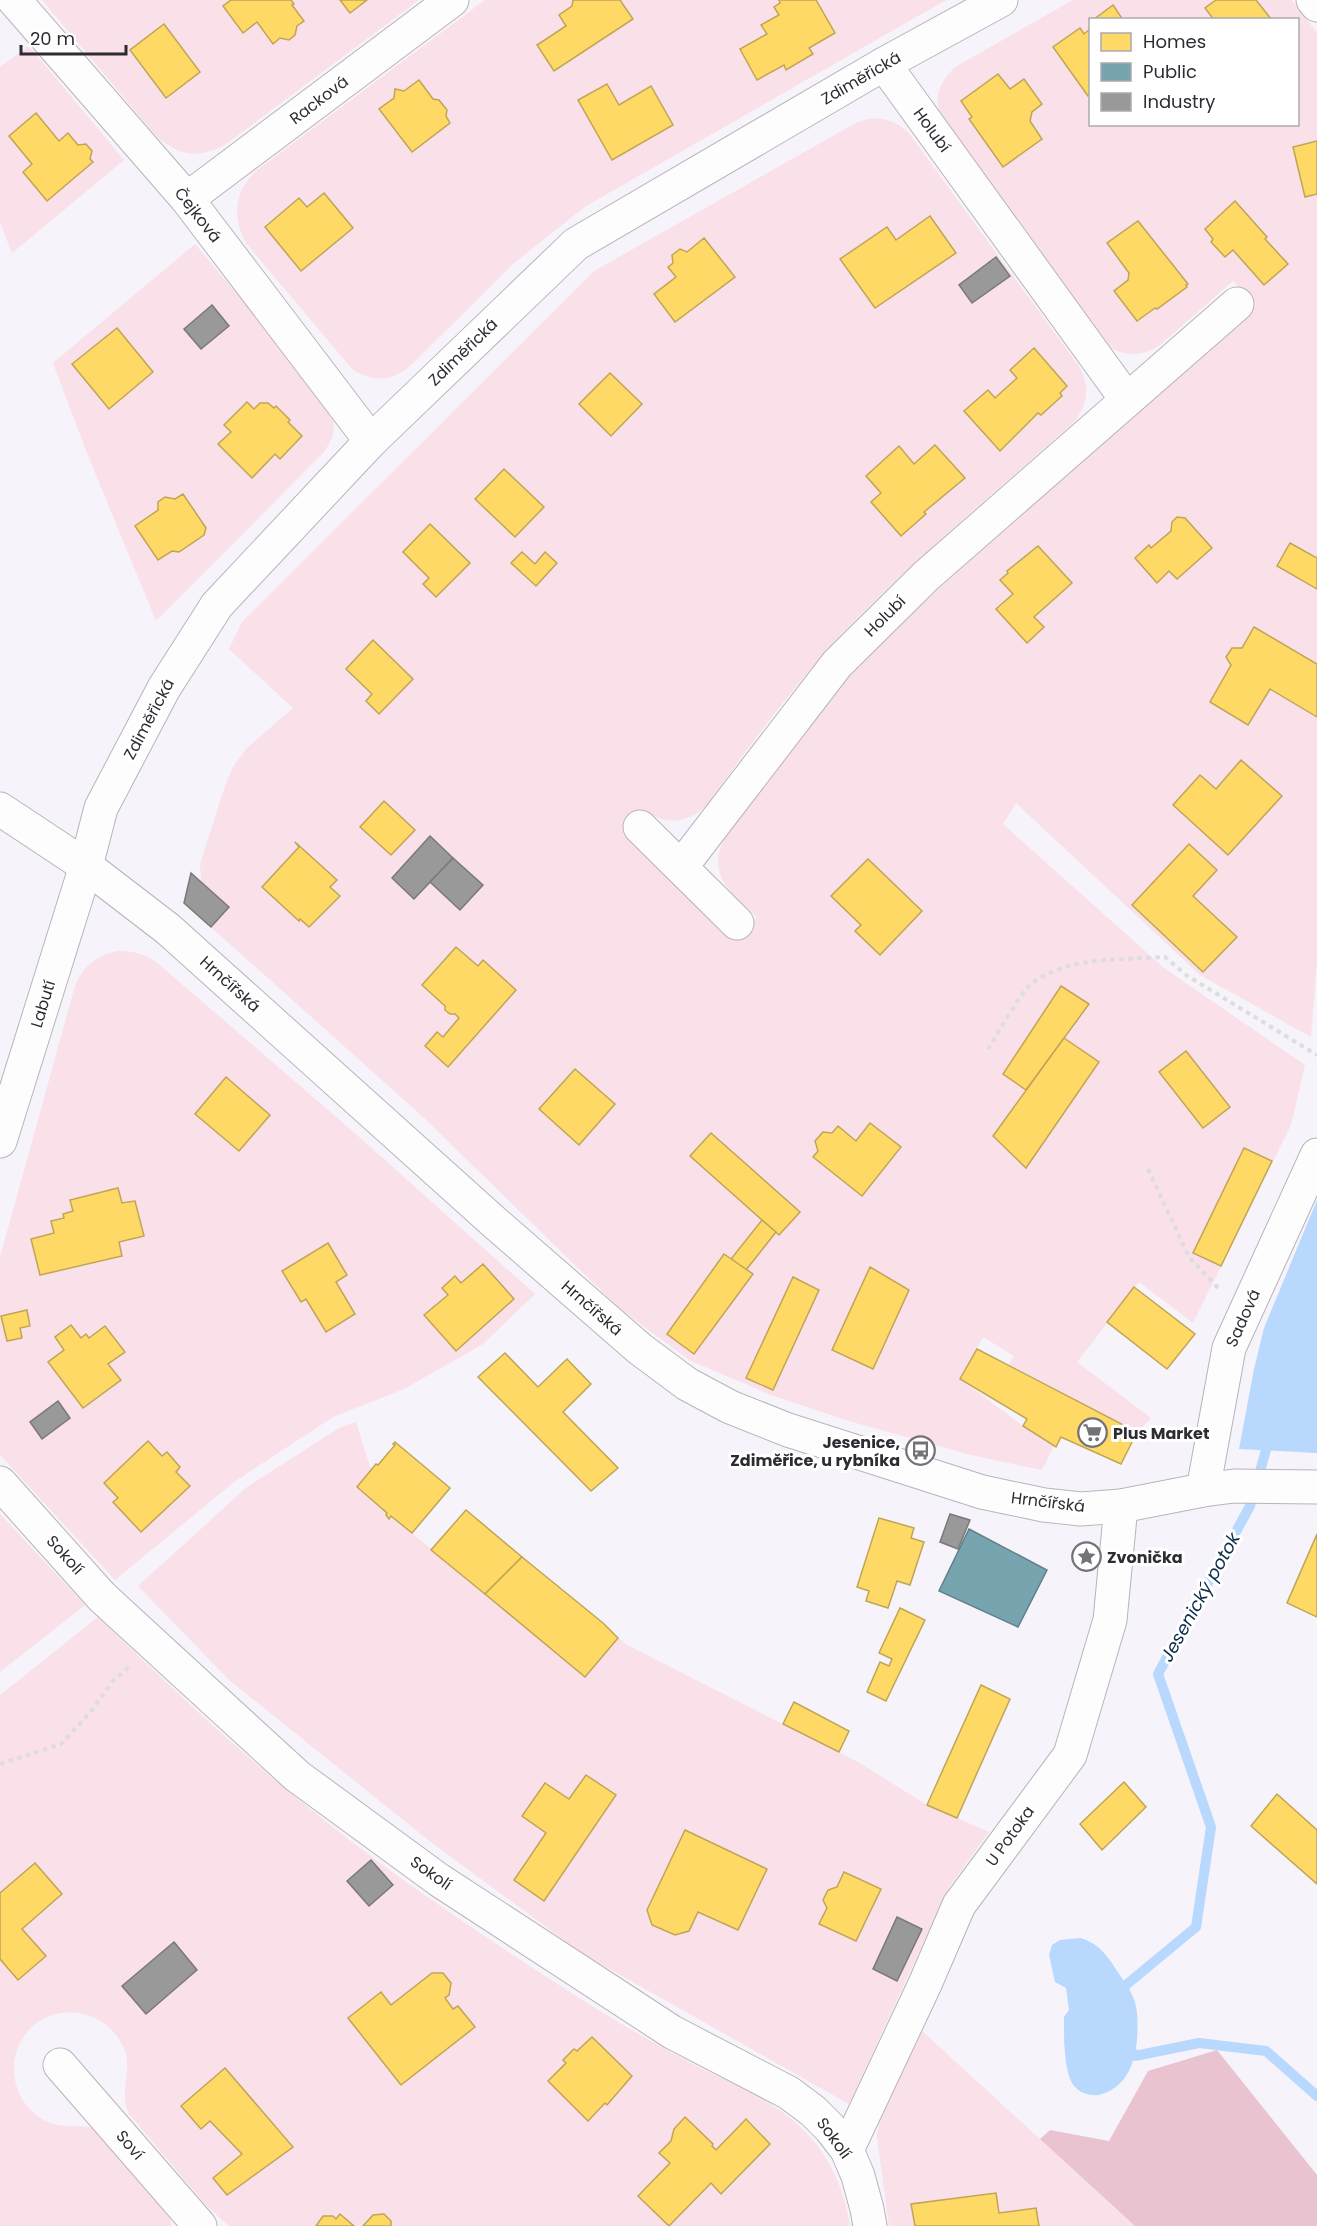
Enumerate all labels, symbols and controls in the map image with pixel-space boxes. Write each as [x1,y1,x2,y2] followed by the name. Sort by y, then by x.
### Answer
[21,18,126,56] scale bar
[1089,18,1299,126] legend
[30,26,75,51] text: 20 m
[1143,29,1206,54] text: Homes
[817,46,905,110] street label: Zdiměřická
[1143,59,1197,84] text: Public
[285,70,353,130] street label: Racková
[1143,89,1215,114] text: Industry
[908,103,956,157] street label: Holubí
[169,183,227,247] street label: Čejková
[423,313,503,391] street label: Zdiměřická
[859,590,911,642] street label: Holubí
[118,675,180,763] street label: Zdiměřická
[195,951,265,1017] street label: Hrnčířská
[25,977,61,1031] street label: Labutí
[556,1275,628,1341] street label: Hrnčířská
[1220,1285,1266,1351] street label: Sadová
[1076,1417,1108,1449] supermarket icon: Plus Market
[1113,1422,1209,1445] place label: Plus Market
[730,1431,900,1472] place label: Jesenice, Zdiměřice, u rybníka
[905,1435,937,1467] bus stop icon: Jesenice, Zdiměřice, u rybníka
[1010,1486,1086,1518] street label: Hrnčířská
[1154,1527,1246,1666] water label: Jesenický potok
[41,1530,89,1580] street label: Sokolí
[1070,1541,1102,1573] place icon: Zvonička
[1107,1546,1183,1569] place label: Zvonička
[980,1801,1040,1871] street label: U Potoka
[406,1850,456,1896] street label: Sokolí
[811,2113,857,2163] street label: Sokolí
[111,2125,149,2165] street label: Soví

